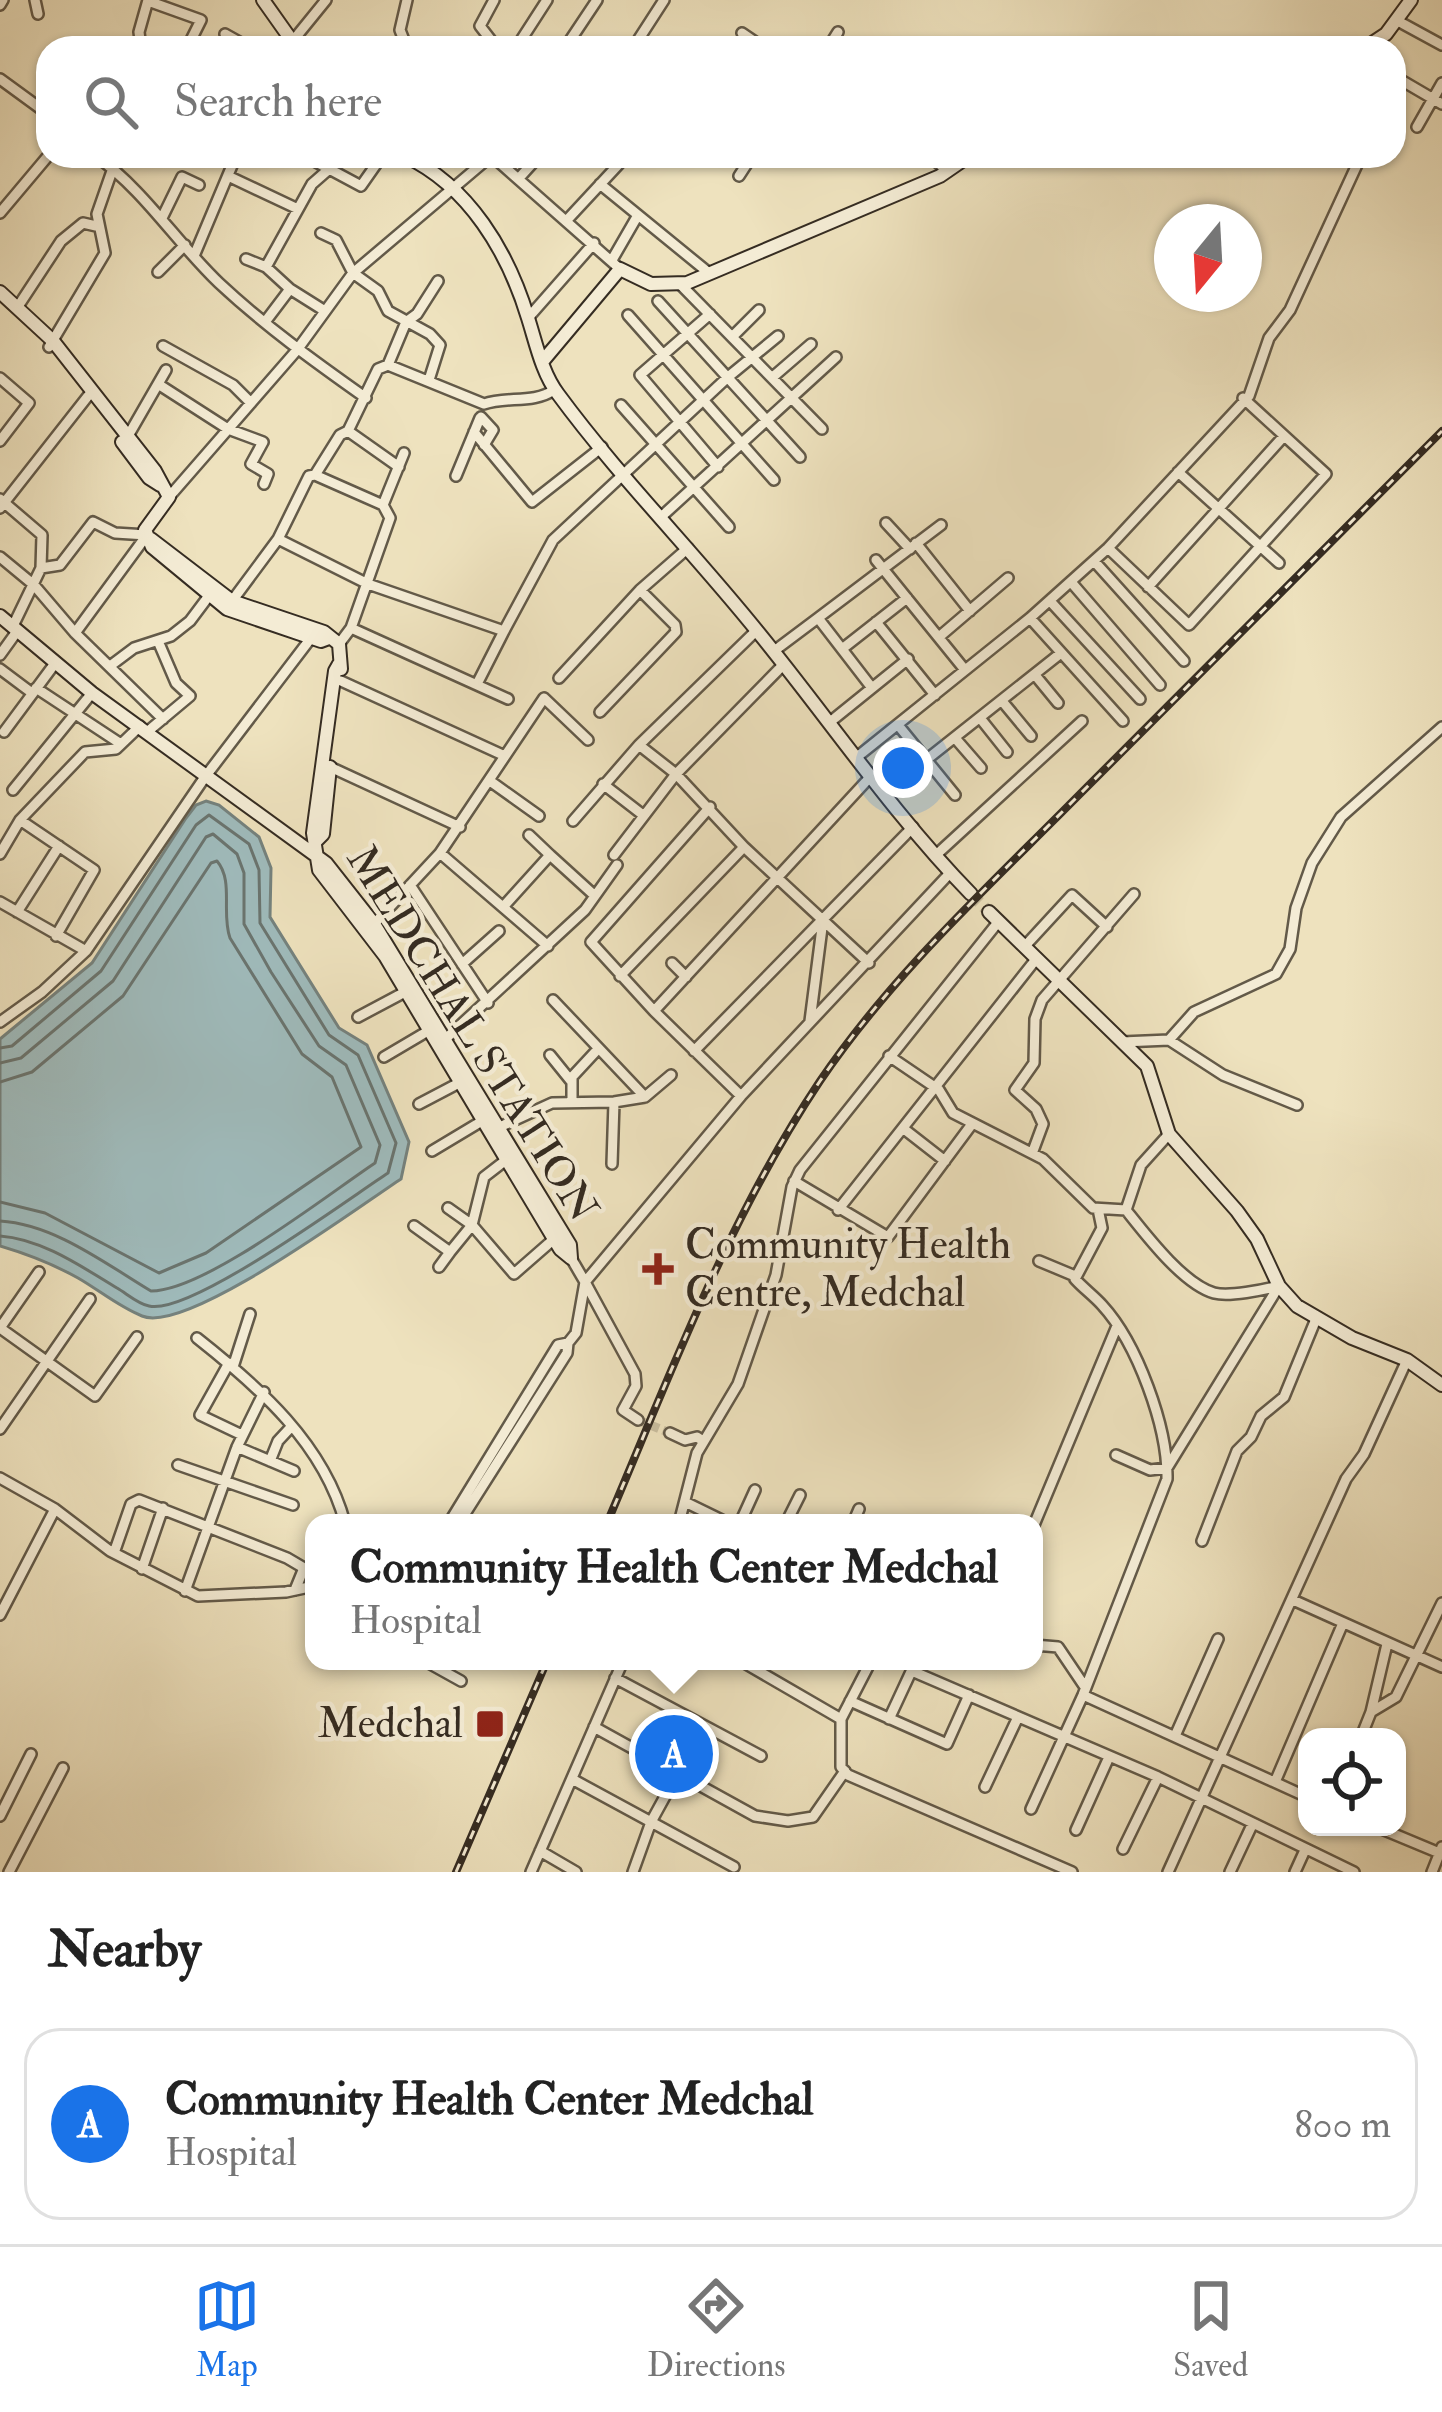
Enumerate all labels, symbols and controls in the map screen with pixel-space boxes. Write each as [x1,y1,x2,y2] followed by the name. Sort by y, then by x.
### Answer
[36,36,1406,168] search box
[78,69,144,135] icon: search
[174,74,382,130] text: Search here
[1154,204,1262,312] north arrow
[873,738,933,798] your location
[335,836,609,1232] street label: MEDCHAL STATION
[685,1219,1011,1319] place label: Community Health Centre, Medchal
[642,1253,674,1285] marker: Community Health Centre, Medchal
[305,1514,1043,1670] popup
[350,1540,998,1596] text: Community Health Center Medchal
[350,1596,482,1645] text: Hospital
[318,1698,463,1750] place label: Medchal
[474,1708,506,1740] marker: Medchal
[635,1709,713,1799] pin: A
[1298,1728,1406,1836] map controls
[1298,1728,1406,1836] button: locate
[48,1918,201,1982] text: Nearby
[165,2072,814,2128] text: Community Health Center Medchal
[78,2100,102,2149] text: A
[1294,2100,1391,2149] text: 800 m
[165,2128,297,2177] text: Hospital
[194,2273,260,2386] tab: Map
[647,2273,786,2386] tab: Directions
[1173,2273,1248,2386] tab: Saved

